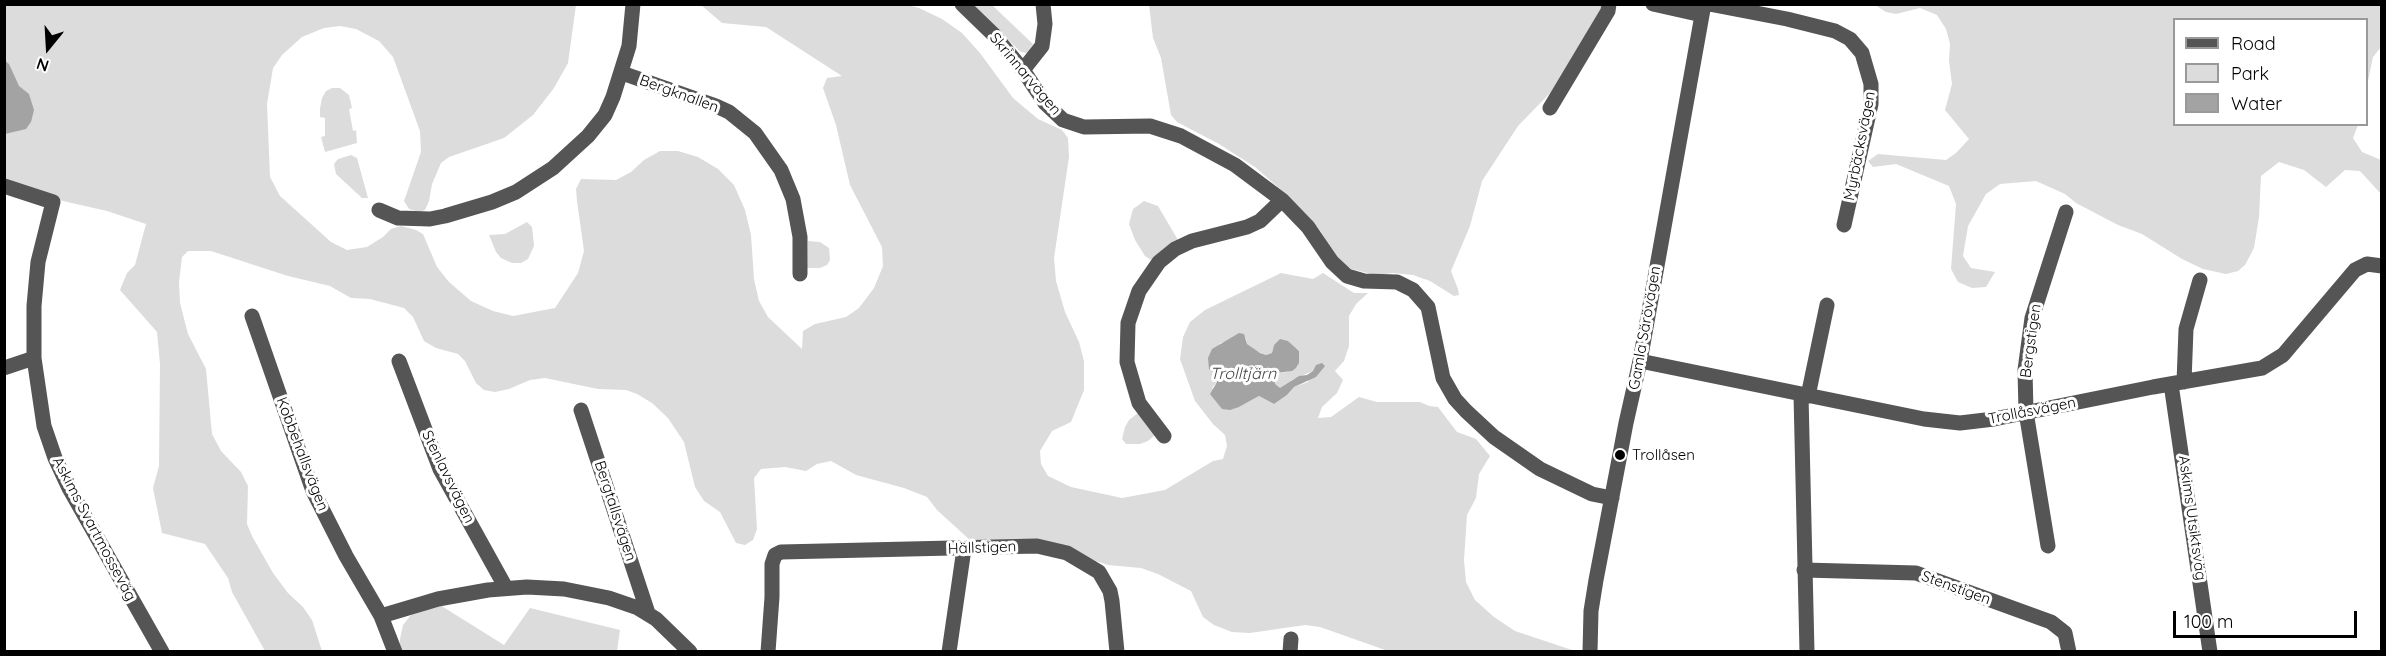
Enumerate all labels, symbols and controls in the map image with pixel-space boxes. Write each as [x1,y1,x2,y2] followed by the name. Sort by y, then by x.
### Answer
[18,18,78,78] north arrow
[2173,18,2368,126] legend
[985,29,1065,119] street label: Skrinnarvägen
[2231,32,2276,55] text: Road
[34,54,51,76] text: N
[2231,62,2269,85] text: Park
[637,71,721,117] street label: Bergknallen
[1841,90,1879,202] street label: Myrbäcksvägen
[2231,92,2282,115] text: Water
[1625,265,1665,391] street label: Gamla Särövägen
[2017,303,2045,379] street label: Bergstigen
[1210,364,1276,384] water label: Trolltjärn
[1987,394,2077,428] street label: Trollåsvägen
[272,395,332,513] street label: Kobbehallsvägen
[418,428,478,526] street label: Stenlavsvägen
[1632,446,1695,464] place label: Trollåsen
[1613,448,1627,462] marker: Trollåsen
[48,454,140,604] street label: Askims Svartmosseväg
[2174,454,2210,582] street label: Askims Utsiktsväg
[590,459,640,563] street label: Bergtallsvägen
[948,538,1016,558] street label: Hällstigen
[1919,567,1993,609] street label: Stenstigen
[2176,599,2360,637] scale bar
[2184,610,2233,633] text: 100 m

